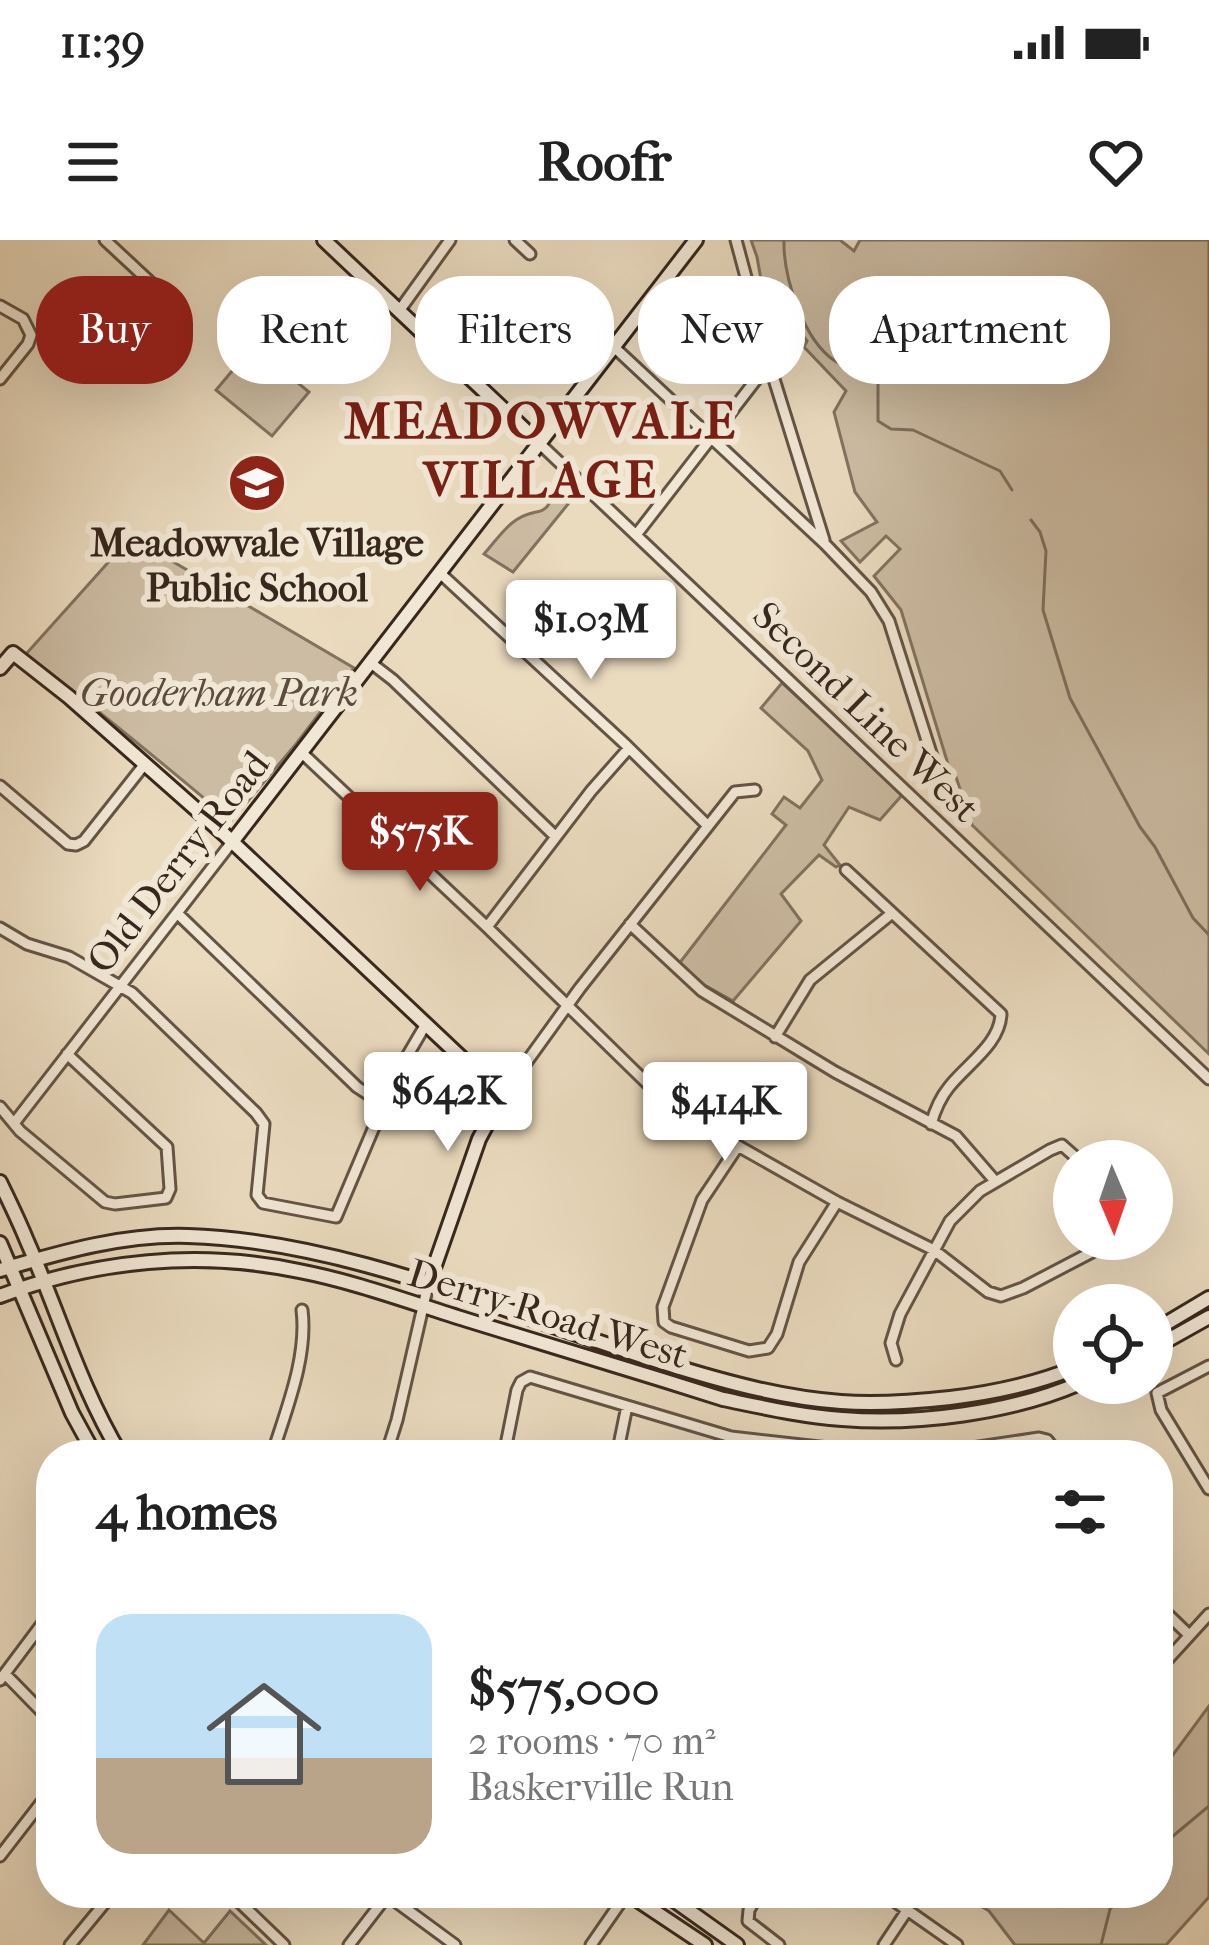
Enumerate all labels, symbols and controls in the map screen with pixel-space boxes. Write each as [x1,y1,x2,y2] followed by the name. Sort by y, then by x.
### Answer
[60,16,145,69] text: 11:39
[60,129,126,195] icon: menu
[1083,129,1149,195] icon: heart
[538,131,671,194] text: Roofr
[36,276,193,384] chip: Buy
[217,276,391,384] chip: Rent
[415,276,614,384] chip: Filters
[638,276,805,384] chip: New
[829,276,1110,384] chip: Apartment
[344,391,738,510] district label: MEADOWVALE VILLAGE
[226,452,288,514] school or university icon: Meadowvale Village Public School
[90,520,424,611] place label: Meadowvale Village Public School
[493,580,689,682] pin: $1.03M
[743,592,989,832] street label: Second Line West
[533,596,649,642] text: $1.03M
[80,670,358,716] park label: Gooderham Park
[77,741,279,982] street label: Old Derry Road
[336,792,504,894] pin: $575K
[369,808,471,854] text: $575K
[364,1052,532,1154] pin: $642K
[641,1062,809,1164] pin: $414K
[391,1068,505,1114] text: $642K
[670,1078,780,1124] text: $414K
[1053,1140,1173,1260] north arrow
[1053,1140,1173,1404] map controls
[403,1250,693,1378] street label: Derry Road West
[1053,1284,1173,1404] button: locate
[1047,1479,1113,1545] icon: filters
[96,1482,277,1542] text: 4 homes
[468,1658,660,1718] text: $575,000
[192,1662,336,1806] icon: home
[468,1718,716,1764] text: 2 rooms · 70 m²
[468,1764,734,1810] text: Baskerville Run

